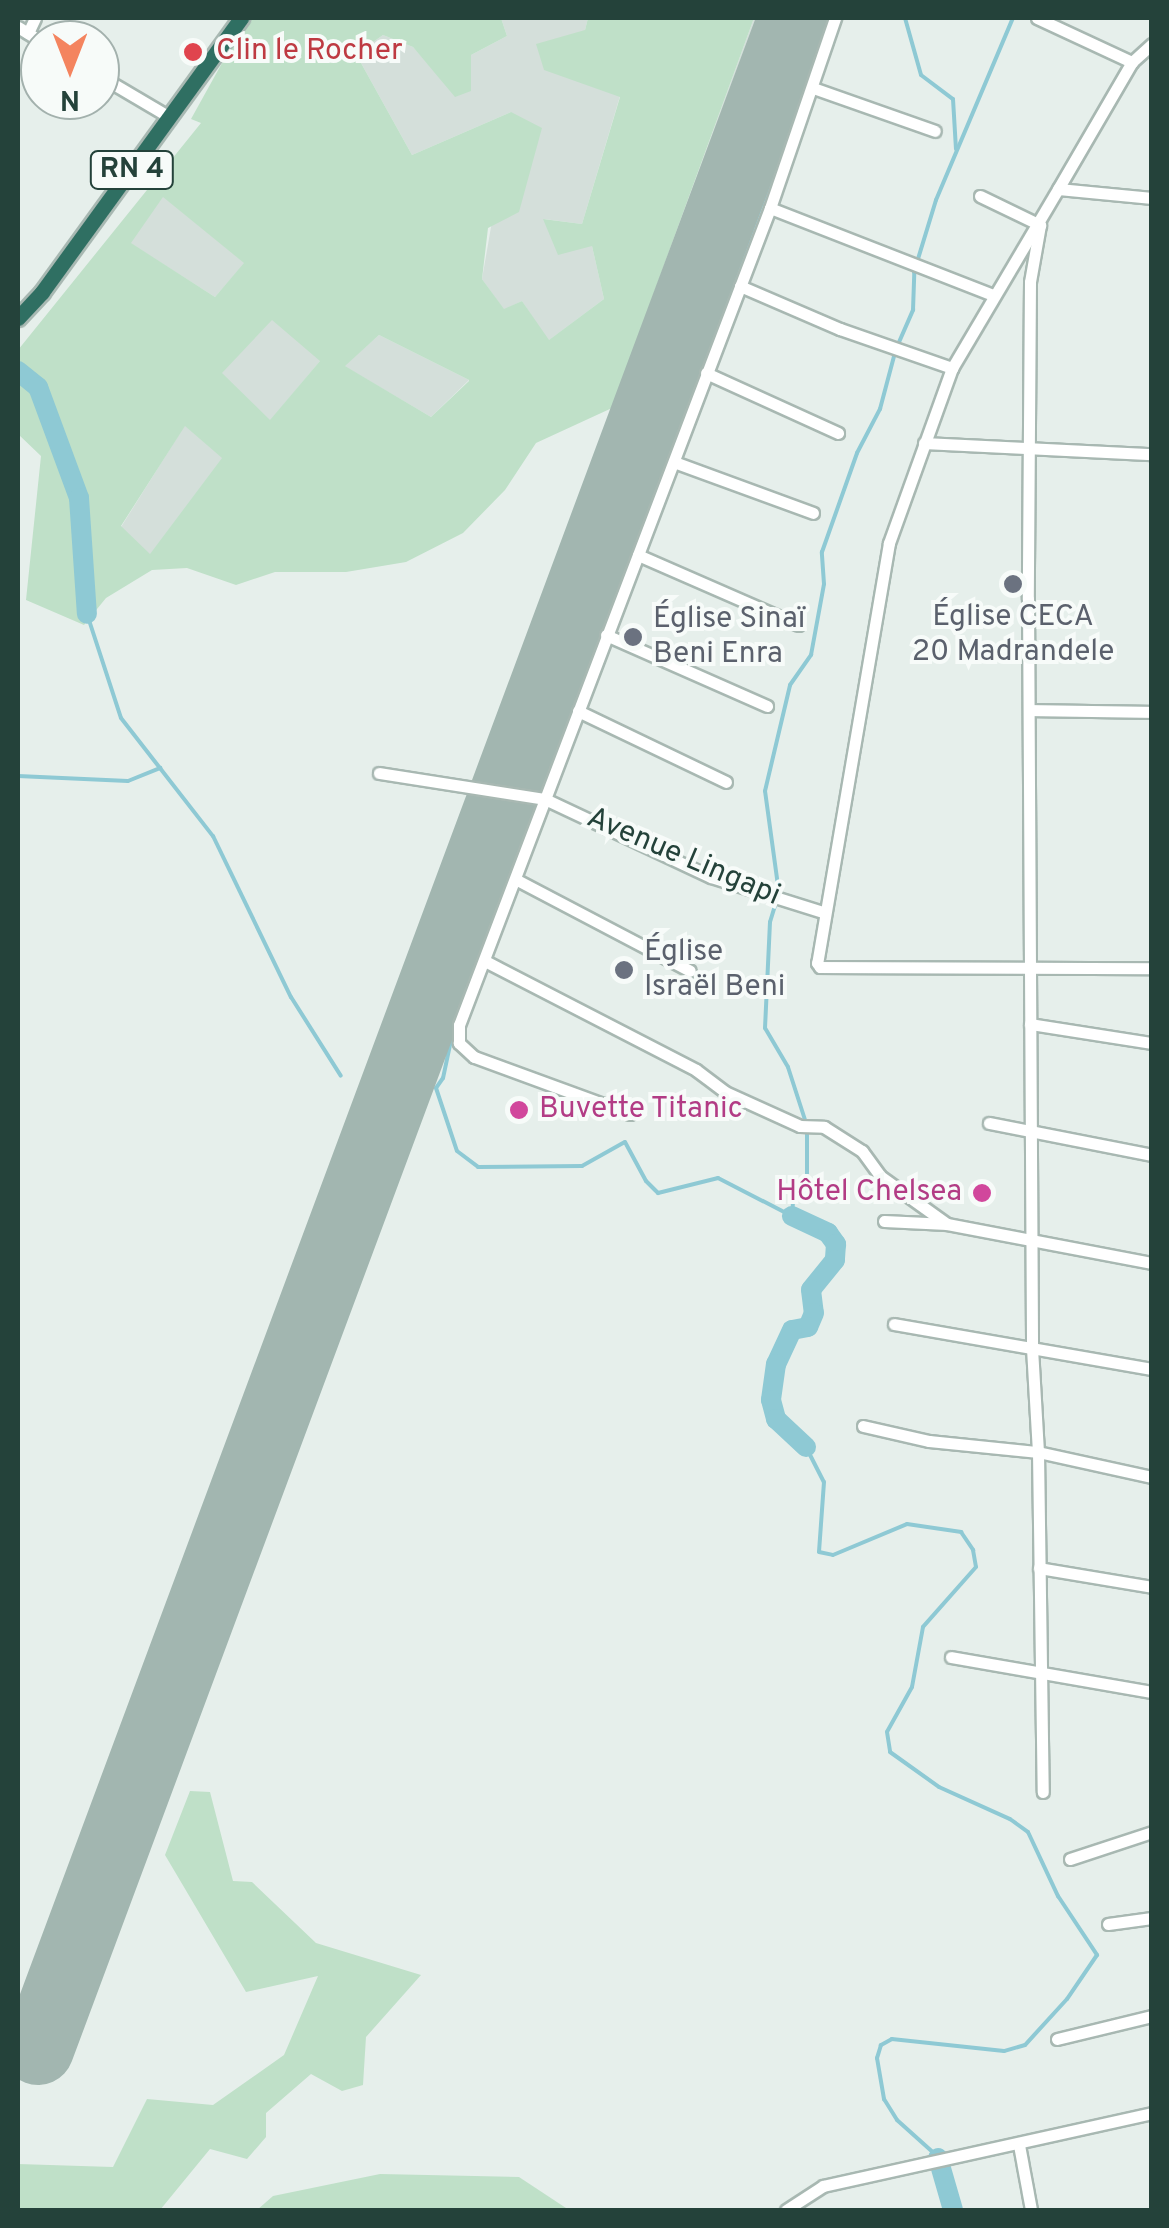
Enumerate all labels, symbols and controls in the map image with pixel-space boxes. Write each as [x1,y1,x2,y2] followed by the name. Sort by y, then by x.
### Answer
[20,20,120,120] north arrow
[216,34,403,70] place label: Clin le Rocher
[180,39,206,65] marker: Clin le Rocher
[60,80,80,116] text: N
[90,147,174,193] road number: RN 4
[1002,573,1024,595] marker: Église CECA 20 Madrandele
[912,600,1114,670] place label: Église CECA 20 Madrandele
[653,602,805,672] place label: Église Sinaï Beni Enra
[622,626,644,648] marker: Église Sinaï Beni Enra
[581,801,785,915] street label: Avenue Lingapi
[644,935,785,1006] place label: Église Israël Beni
[613,959,635,981] marker: Église Israël Beni
[539,1092,744,1128] place label: Buvette Titanic
[508,1099,530,1121] marker: Buvette Titanic
[776,1175,962,1211] place label: Hôtel Chelsea
[971,1182,993,1204] marker: Hôtel Chelsea

